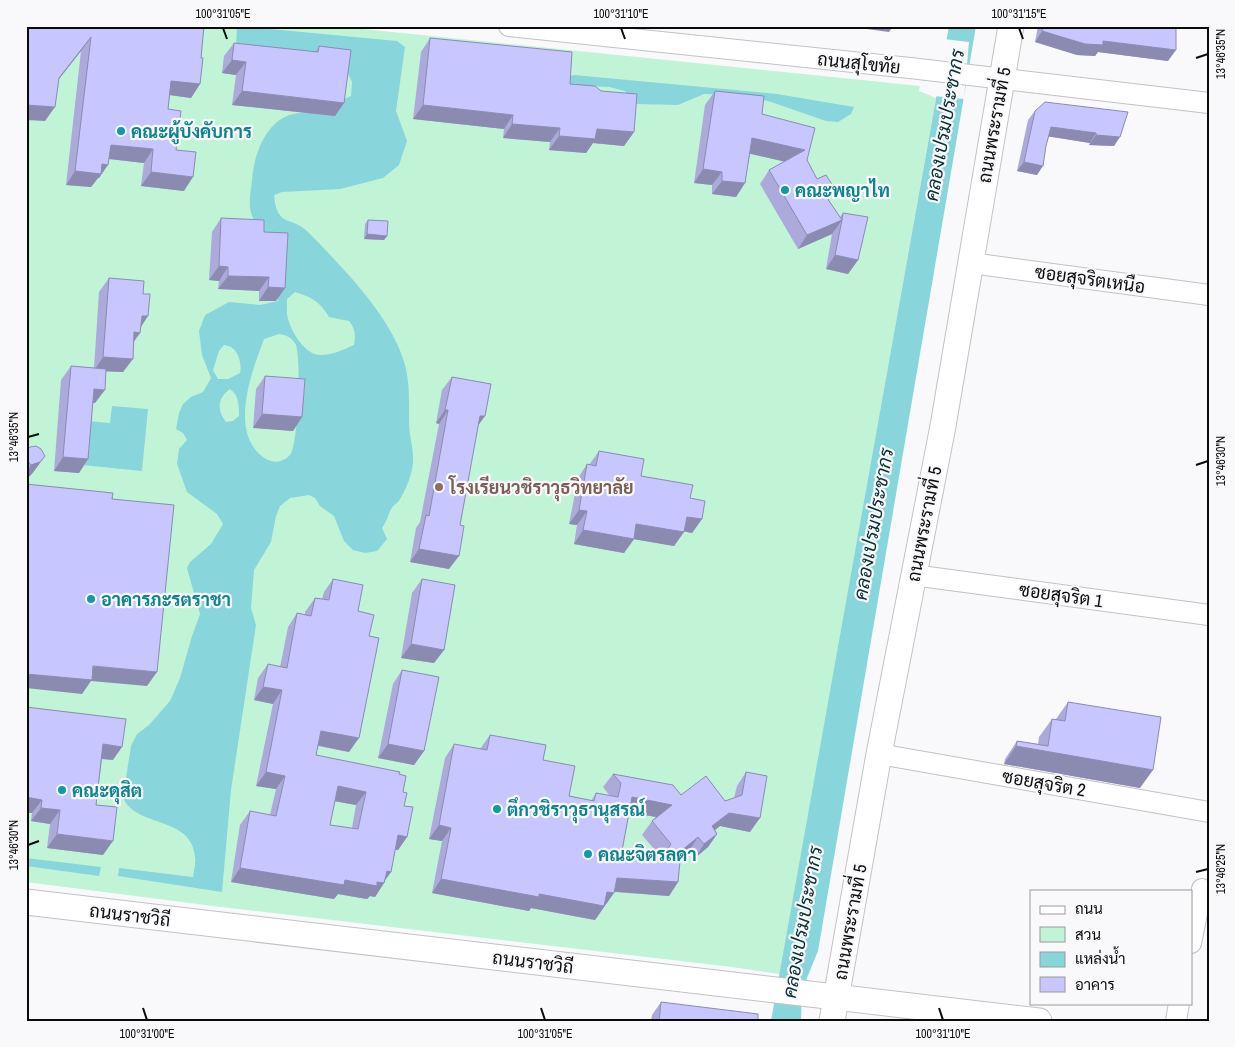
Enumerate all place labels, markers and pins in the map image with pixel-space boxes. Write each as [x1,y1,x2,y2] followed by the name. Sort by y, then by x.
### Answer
[131,119,252,145] place label: คณะผู้บังคับการ
[115,125,127,137] marker: คณะผู้บังคับการ
[795,178,890,203] place label: คณะพญาไท
[779,184,791,196] marker: คณะพญาไท
[448,475,634,502] place label: โรงเรียนวชิราวุธวิทยาลัย
[433,481,445,493] marker: โรงเรียนวชิราวุธวิทยาลัย
[101,587,231,612] place label: อาคารภะรตราชา
[85,593,97,605] marker: อาคารภะรตราชา
[72,778,142,805] place label: คณะดุสิต
[56,784,68,796] marker: คณะดุสิต
[507,797,646,824] place label: ตึกวชิราวุธานุสรณ์
[491,803,503,815] marker: ตึกวชิราวุธานุสรณ์
[598,842,697,867] place label: คณะจิตรลดา
[582,848,594,860] marker: คณะจิตรลดา

